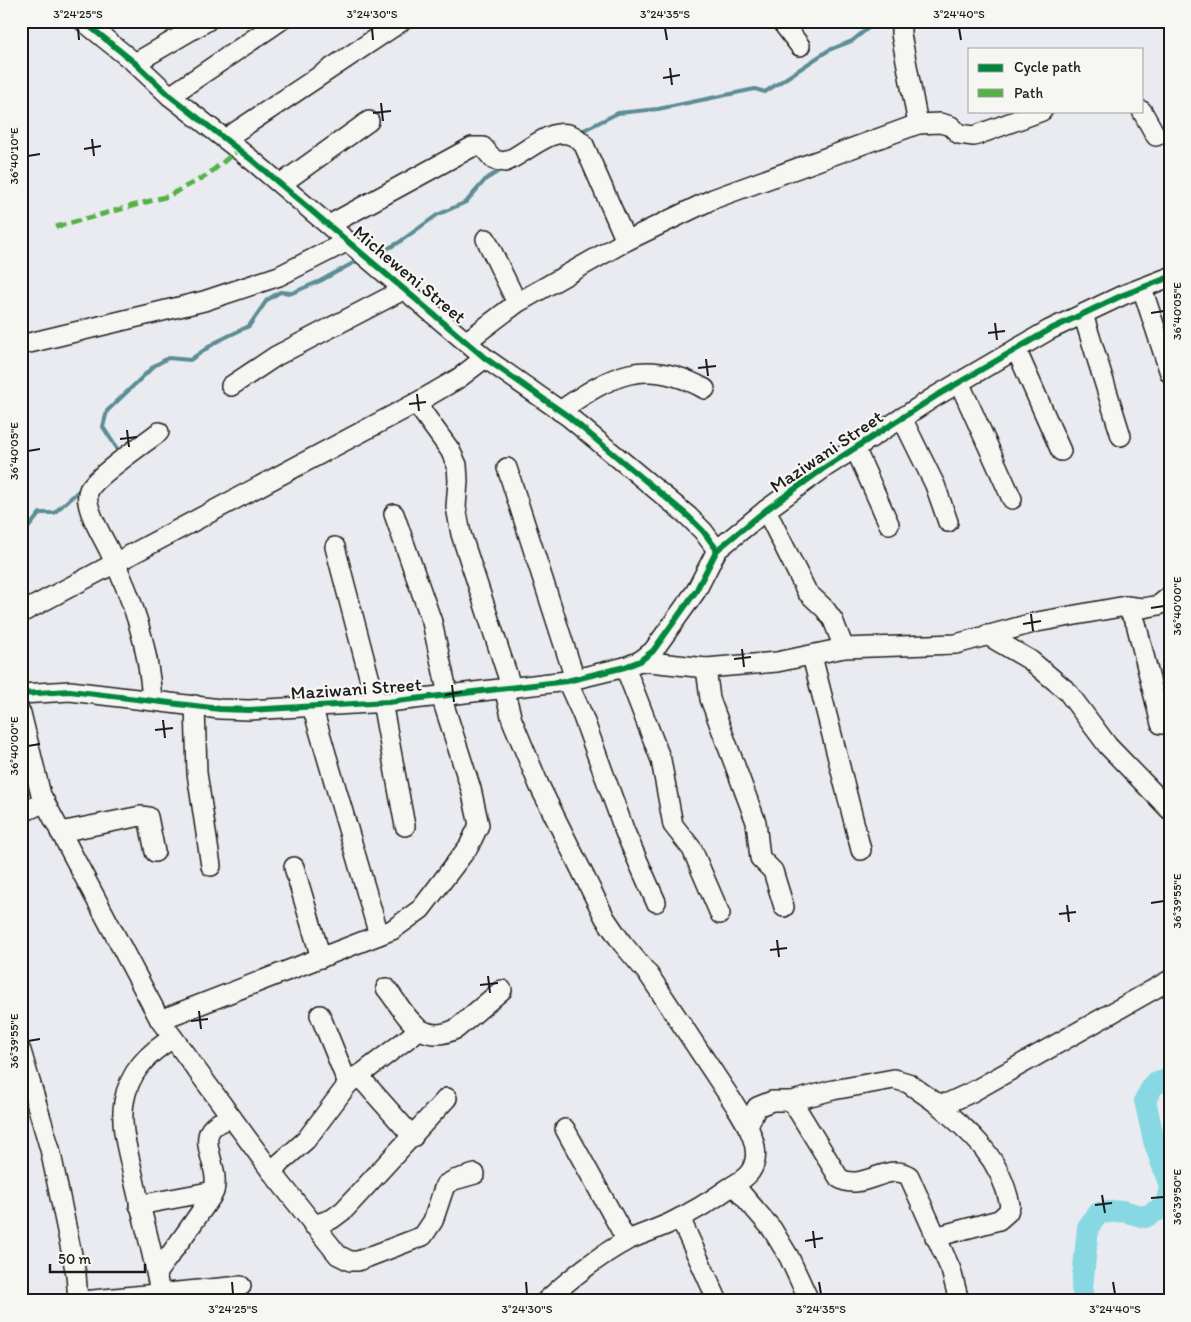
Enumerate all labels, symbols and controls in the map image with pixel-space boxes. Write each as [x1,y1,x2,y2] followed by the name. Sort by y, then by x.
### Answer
[53,7,103,21] text: 3°24'25"S
[347,7,398,21] text: 3°24'30"S
[640,7,690,21] text: 3°24'35"S
[933,7,985,21] text: 3°24'40"S
[968,48,1144,112] legend
[1014,58,1081,76] text: Cycle path
[1014,84,1043,102] text: Path
[7,127,21,185] text: 36°40'10"E
[349,221,471,328] street label: Micheweni Street
[1170,282,1184,340] text: 36°40'05"E
[765,405,887,498] street label: Maziwani Street
[7,422,21,480] text: 36°40'05"E
[1170,576,1184,636] text: 36°40'00"E
[290,672,422,705] street label: Maziwani Street
[7,716,21,776] text: 36°40'00"E
[1170,873,1184,929] text: 36°39'55"E
[7,1013,21,1069] text: 36°39'55"E
[1170,1169,1184,1225] text: 36°39'50"E
[50,1242,145,1274] scale bar
[58,1250,91,1268] text: 50 m
[208,1302,258,1316] text: 3°24'25"S
[502,1302,553,1316] text: 3°24'30"S
[796,1302,846,1316] text: 3°24'35"S
[1089,1302,1141,1316] text: 3°24'40"S

